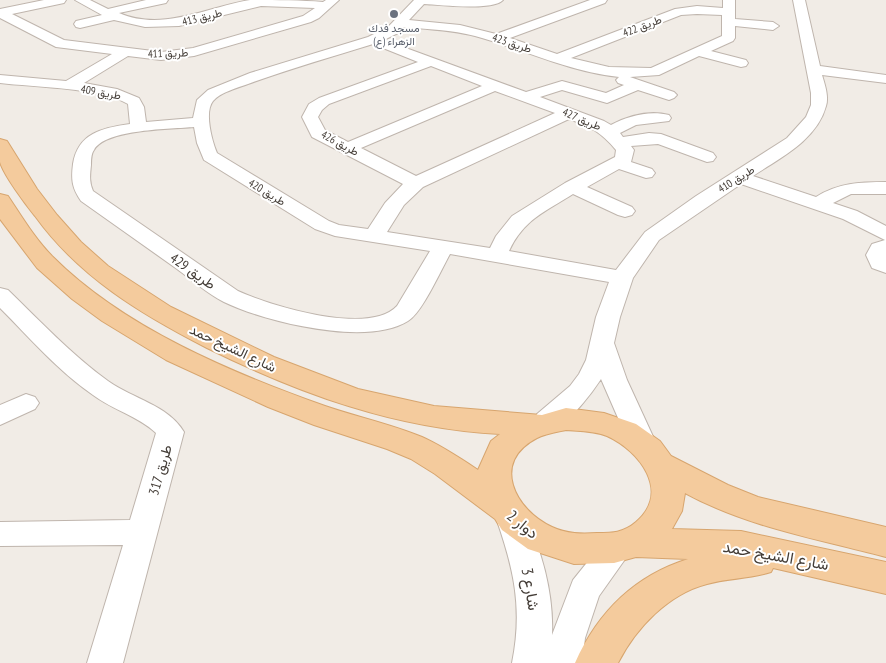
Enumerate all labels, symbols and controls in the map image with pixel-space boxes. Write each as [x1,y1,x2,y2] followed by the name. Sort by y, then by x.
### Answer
[181,5,223,29] street label: طريق 413
[388,8,400,20] marker: مسجد فدك الزهراء (ع)
[621,12,663,40] street label: طريق 422
[368,21,420,49] place label: مسجد فدك الزهراء (ع)
[491,30,533,56] street label: طريق 423
[148,45,188,61] street label: طريق 411
[80,82,122,102] street label: طريق 409
[561,105,603,133] street label: طريق 427
[319,127,361,159] street label: طريق 426
[715,162,757,196] street label: طريق 410
[246,176,288,208] street label: طريق 420
[167,249,219,293] street label: طريق 429
[186,320,279,378] street label: شارع الشيخ حمد
[144,443,176,497] street label: طريق 317
[503,505,543,543] street label: دوار 2
[721,536,830,576] street label: شارع الشيخ حمد
[515,566,545,612] street label: شارع 3

